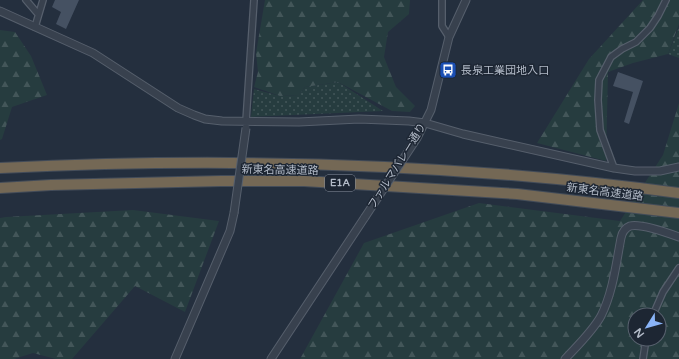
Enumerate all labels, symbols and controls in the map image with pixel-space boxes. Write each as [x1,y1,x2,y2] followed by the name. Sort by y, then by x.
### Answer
[438,60,458,80] bus stop icon: 長泉工業団地入口
[461,64,549,77] place label: 長泉工業団地入口
[365,121,429,211] street label: ファルマバレー通り
[241,163,319,177] street label: 新東名高速道路
[325,175,355,191] road number: E1A
[566,181,644,203] street label: 新東名高速道路
[627,307,667,347] north arrow
[632,325,647,340] text: N

